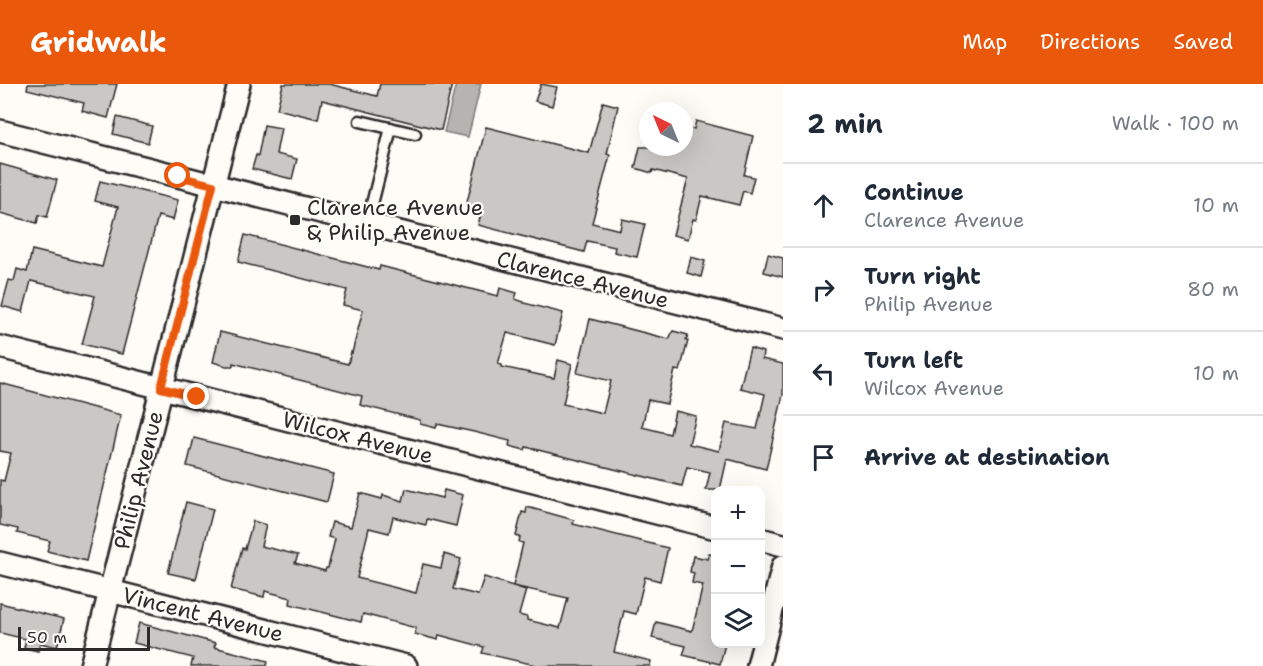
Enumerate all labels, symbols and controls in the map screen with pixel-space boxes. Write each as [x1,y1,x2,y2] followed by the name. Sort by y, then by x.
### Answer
[30,23,167,61] text: Gridwalk
[962,28,1007,56] text: Map
[1040,28,1140,56] text: Directions
[1173,28,1233,56] text: Saved
[639,102,693,156] north arrow
[807,106,883,141] text: 2 min
[1112,110,1239,136] text: Walk · 100 m
[164,162,190,188] route start
[864,178,964,207] text: Continue
[807,189,840,222] icon: ahead
[1193,192,1239,218] text: 10 m
[307,193,483,247] place label: Clarence Avenue & Philip Avenue
[864,207,1024,233] text: Clarence Avenue
[288,213,302,227] marker: Clarence Avenue & Philip Avenue
[494,244,672,315] street label: Clarence Avenue
[864,262,981,291] text: Turn right
[807,273,840,306] icon: right
[1187,276,1239,302] text: 80 m
[864,291,993,317] text: Philip Avenue
[864,346,963,375] text: Turn left
[807,357,840,390] icon: left
[1193,360,1239,386] text: 10 m
[864,375,1004,401] text: Wilcox Avenue
[183,383,209,409] route end
[280,405,436,470] street label: Wilcox Avenue
[107,408,170,553] street label: Philip Avenue
[807,441,840,474] icon: arrive
[864,443,1110,472] text: Arrive at destination
[711,486,765,648] map controls
[711,486,765,540] button: +
[711,540,765,594] button: −
[119,580,286,649] street label: Vincent Avenue
[711,594,765,648] button: layers
[18,624,150,652] scale bar
[27,627,67,648] text: 50 m

